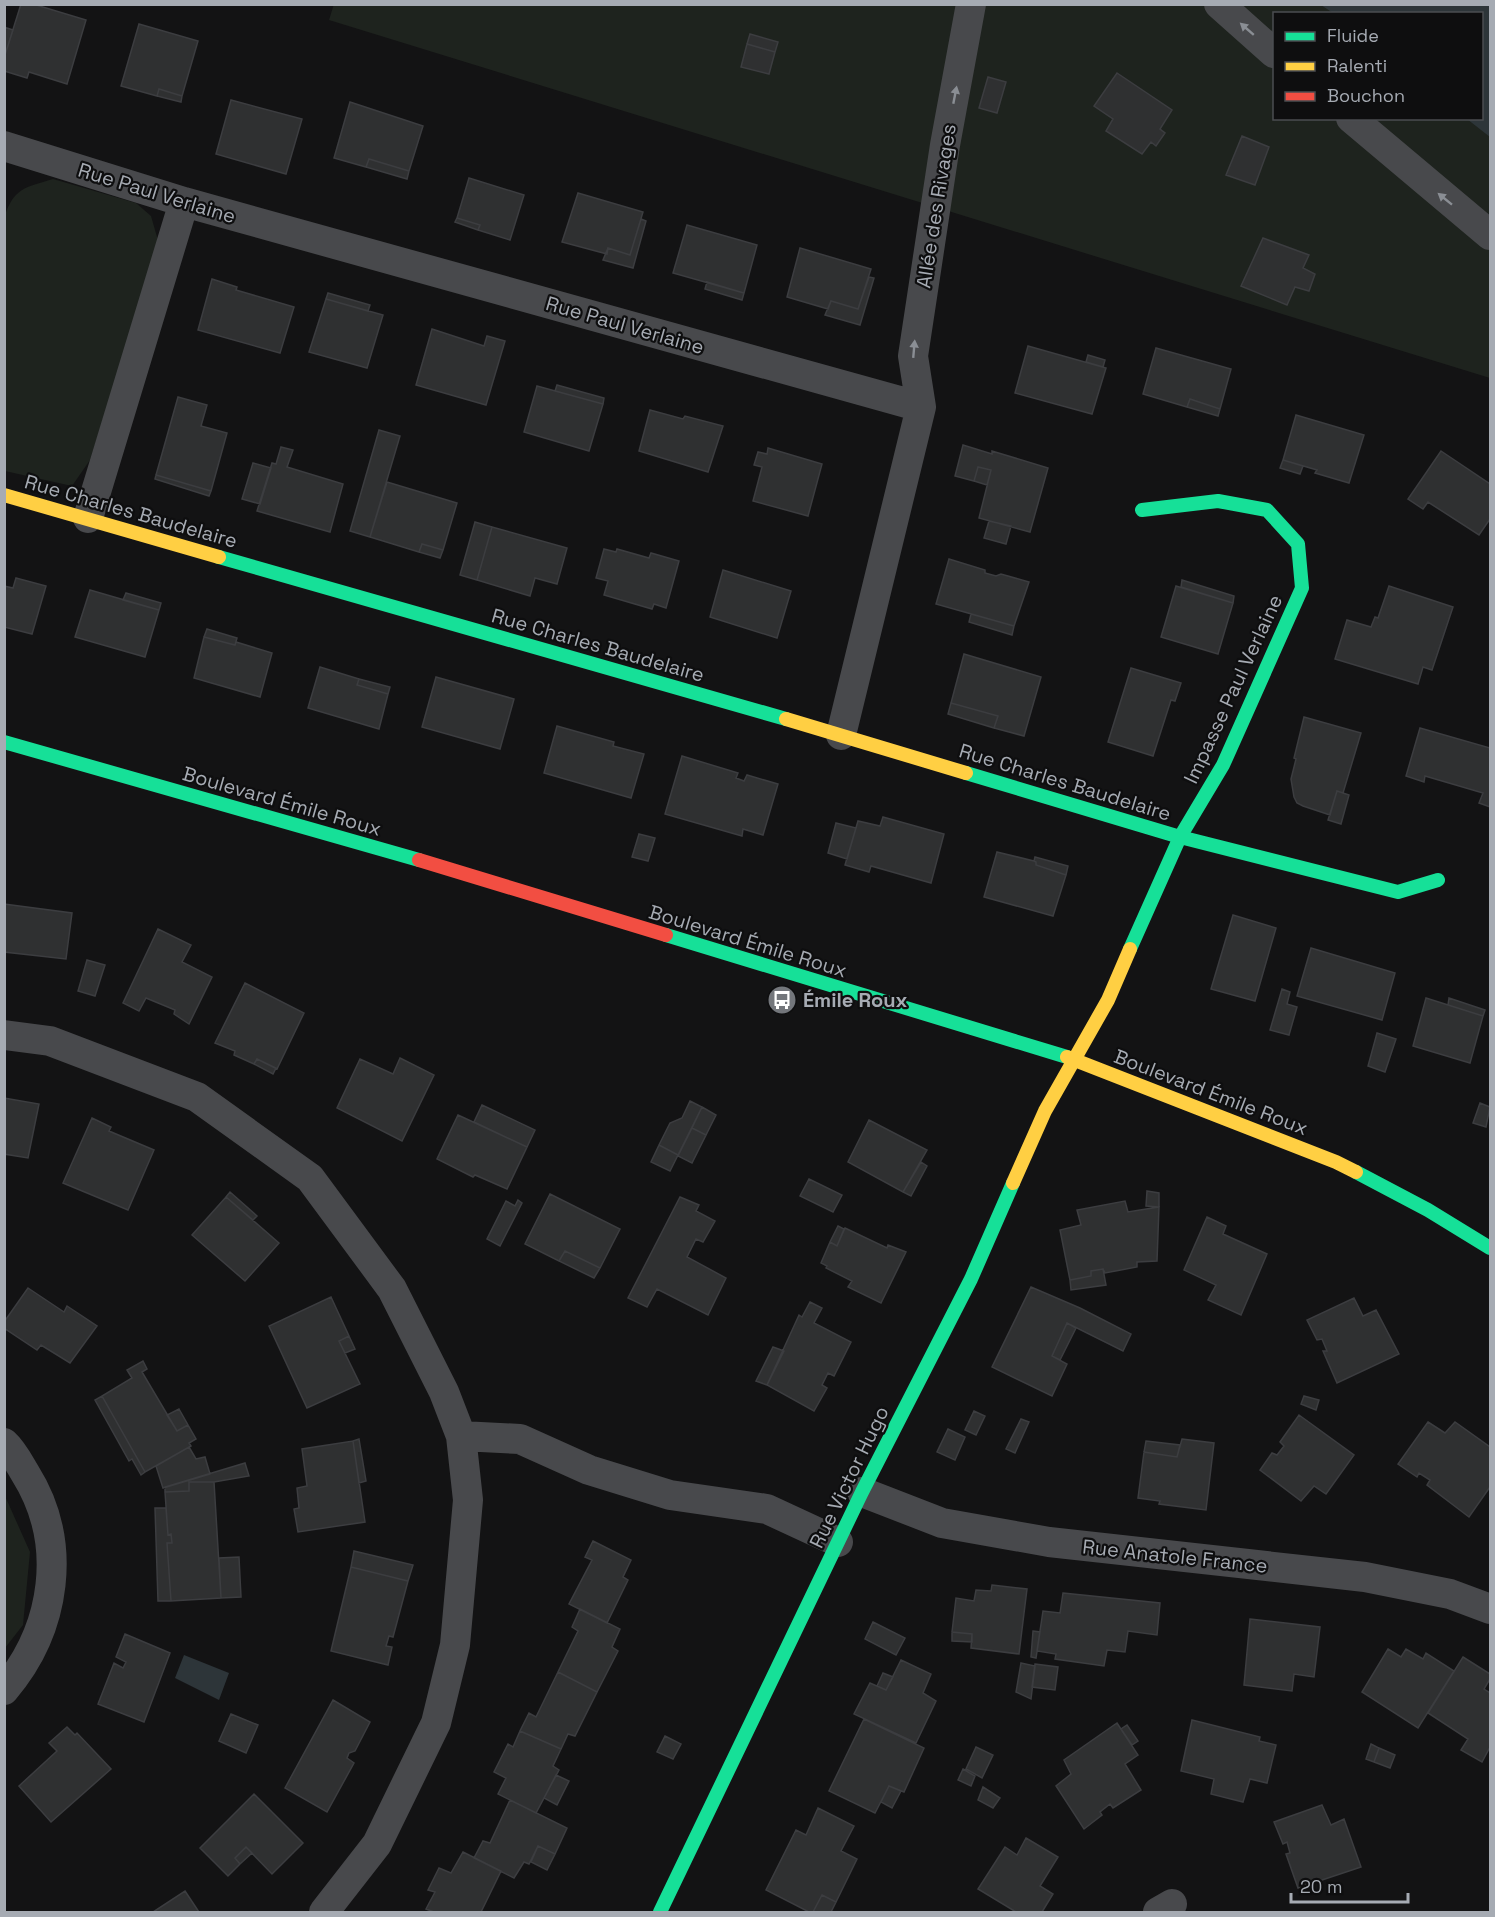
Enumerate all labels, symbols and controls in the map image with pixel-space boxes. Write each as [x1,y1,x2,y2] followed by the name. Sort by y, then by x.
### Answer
[1273,12,1483,120] legend
[1239,22,1255,35] one-way arrow
[1327,24,1379,47] text: Fluide
[1327,54,1387,77] text: Ralenti
[1327,84,1405,107] text: Bouchon
[951,85,960,104] one-way arrow
[910,122,962,290] street label: Allée des Rivages
[75,157,239,229] street label: Rue Paul Verlaine
[1437,192,1453,205] one-way arrow
[543,290,707,360] street label: Rue Paul Verlaine
[909,340,919,359] one-way arrow
[22,468,240,554] street label: Rue Charles Baudelaire
[1178,590,1288,788] street label: Impasse Paul Verlaine
[489,602,707,688] street label: Rue Charles Baudelaire
[956,737,1174,827] street label: Rue Charles Baudelaire
[180,760,384,842] street label: Boulevard Émile Roux
[646,899,850,983] street label: Boulevard Émile Roux
[766,984,798,1016] bus stop icon: Émile Roux
[803,987,908,1013] place label: Émile Roux
[1110,1043,1312,1141] street label: Boulevard Émile Roux
[803,1402,895,1552] street label: Rue Victor Hugo
[1081,1533,1269,1579] street label: Rue Anatole France
[1291,1866,1408,1904] scale bar
[1300,1875,1343,1898] text: 20 m

